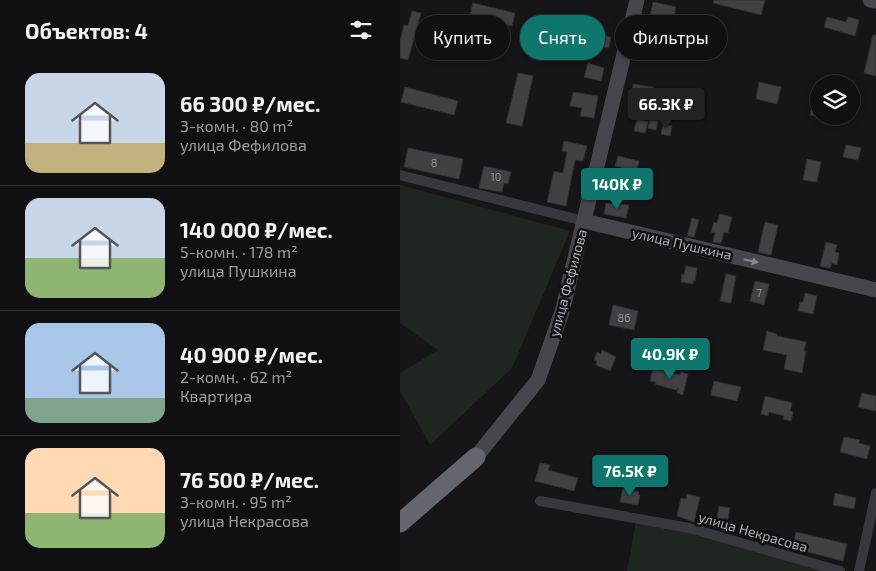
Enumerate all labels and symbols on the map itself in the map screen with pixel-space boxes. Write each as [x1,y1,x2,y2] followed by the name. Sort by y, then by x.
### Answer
[620,88,712,130] pin: 66.3K ₽
[431,156,437,169] house number: 8
[576,168,658,210] pin: 140K ₽
[490,170,502,183] house number: 10
[631,224,734,263] street label: улица Пушкина
[545,227,590,339] street label: улица Фефилова
[744,257,759,265] one-way arrow
[756,286,762,299] house number: 7
[618,311,630,324] house number: 86
[624,338,716,380] pin: 40.9K ₽
[584,454,676,497] pin: 76.5K ₽
[697,508,810,555] street label: улица Некрасова

